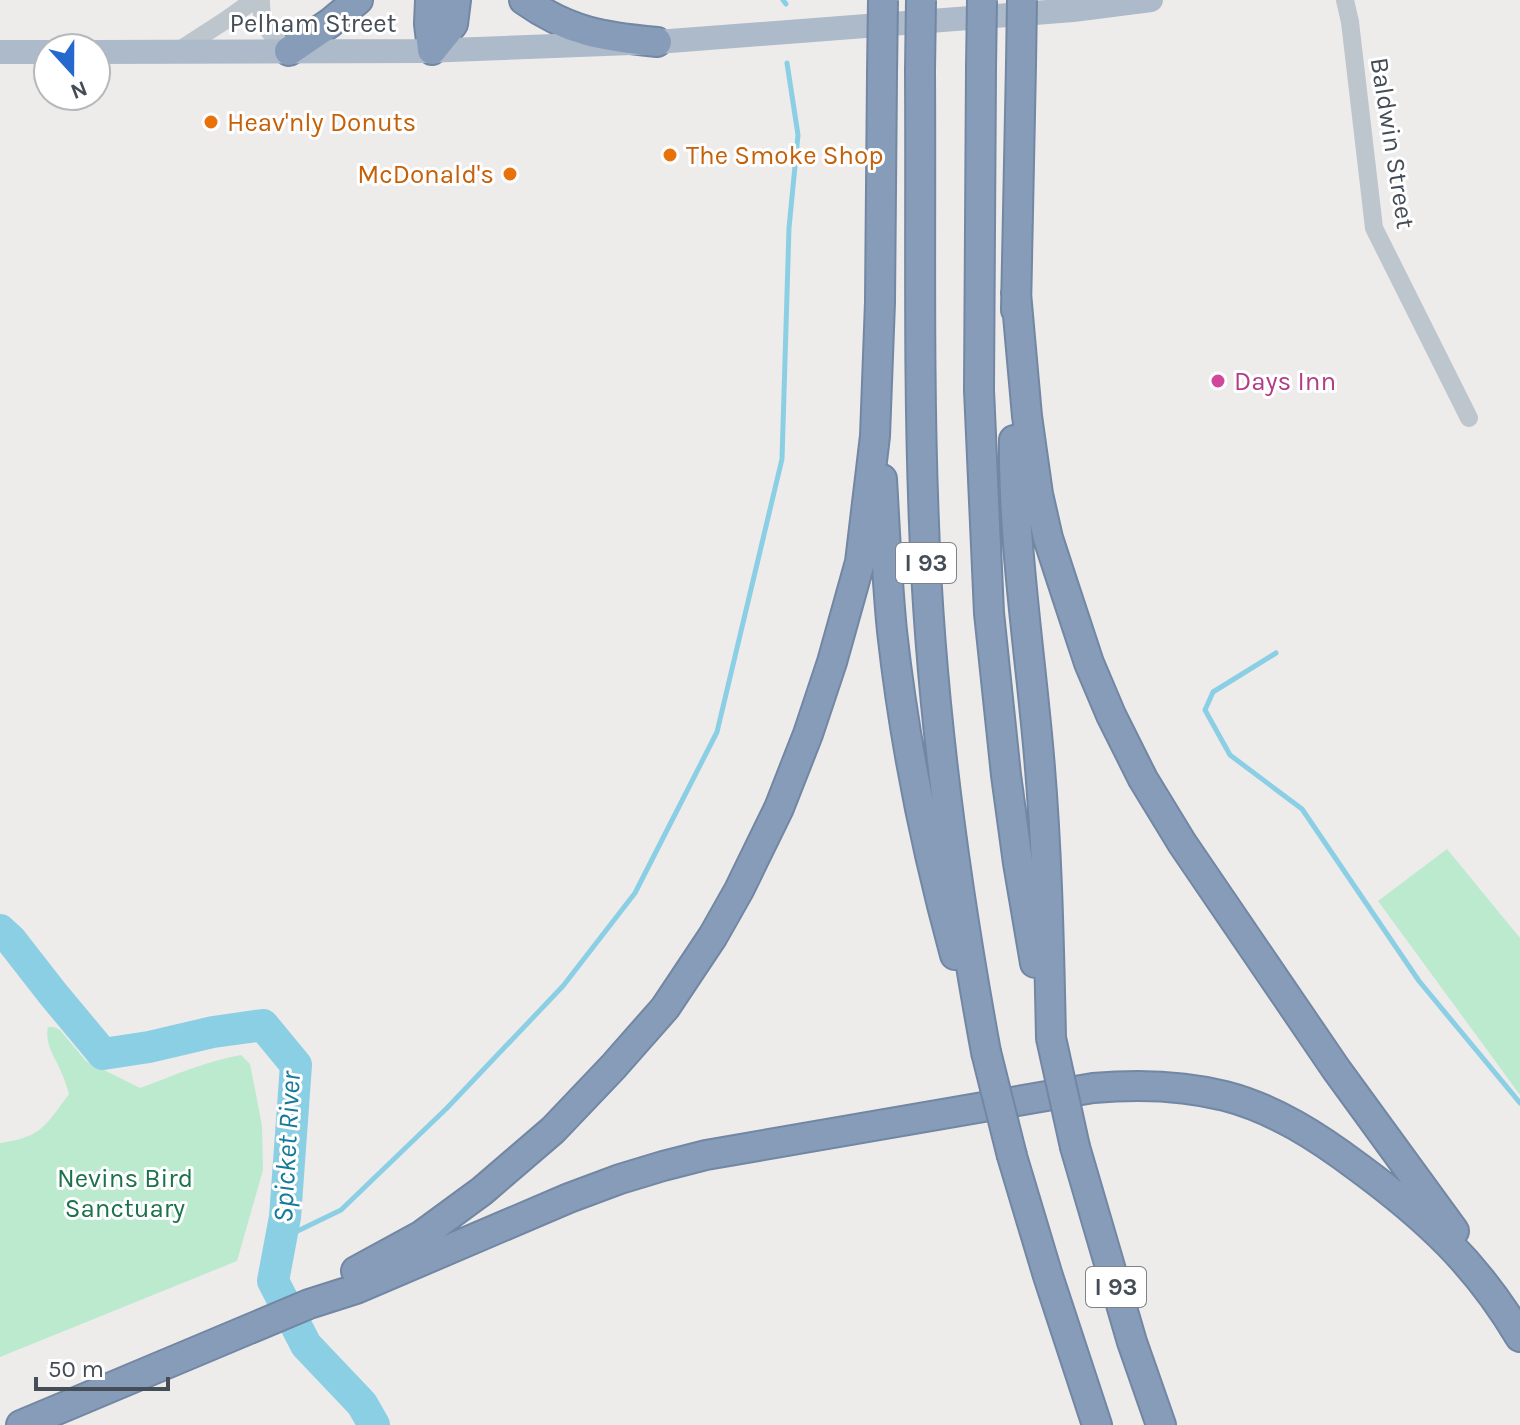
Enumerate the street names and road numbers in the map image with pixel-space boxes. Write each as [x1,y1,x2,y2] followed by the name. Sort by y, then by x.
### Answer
[230,8,397,39] street label: Pelham Street
[1364,55,1421,231] street label: Baldwin Street
[896,543,956,583] road number: I 93
[1086,1267,1146,1307] road number: I 93

